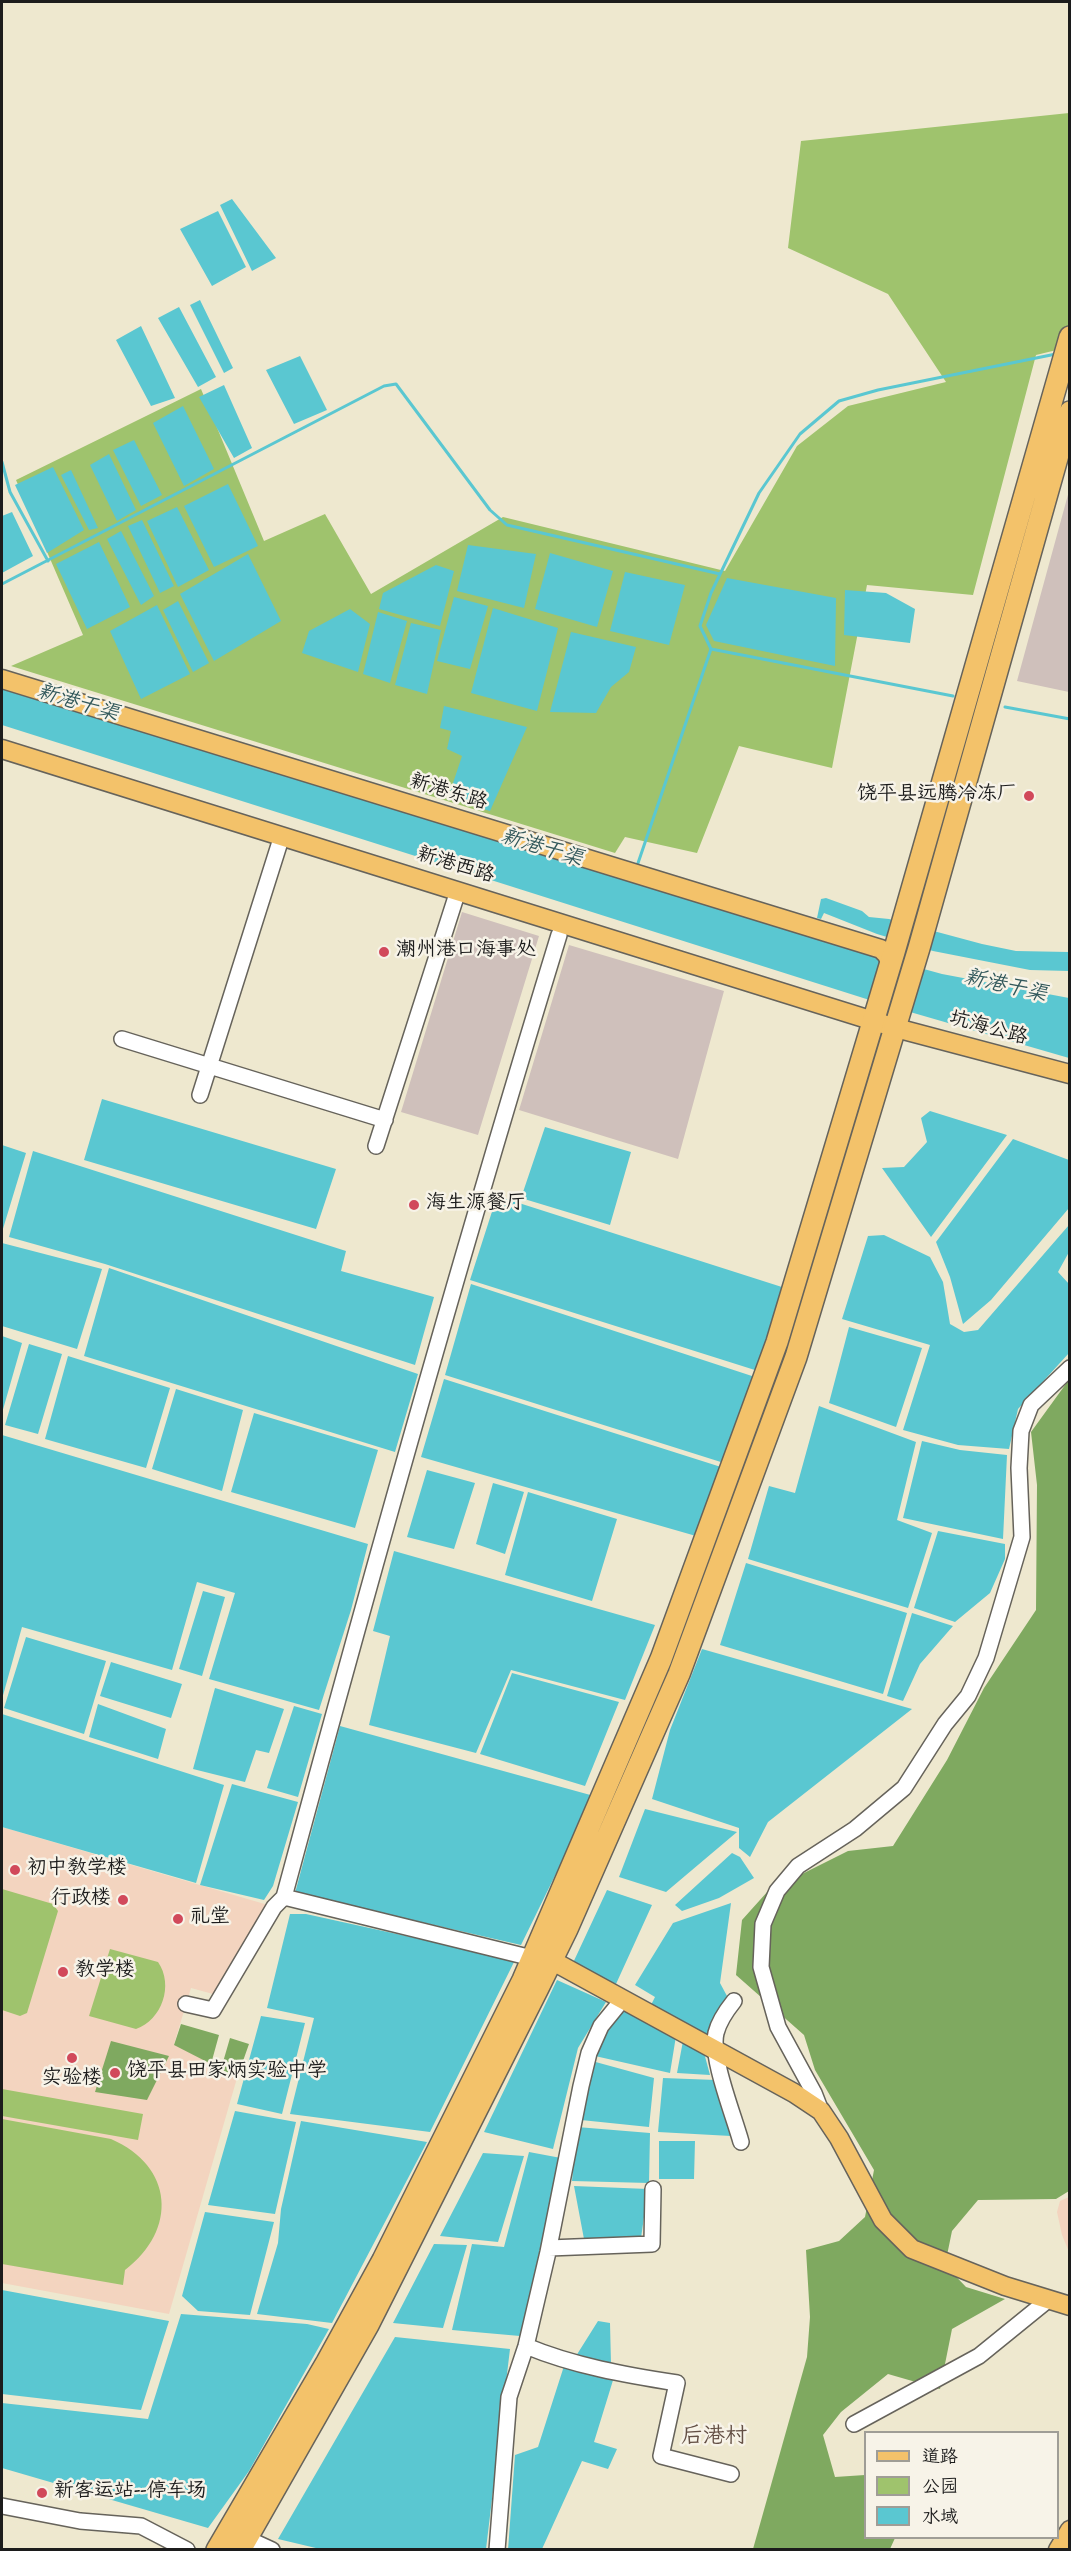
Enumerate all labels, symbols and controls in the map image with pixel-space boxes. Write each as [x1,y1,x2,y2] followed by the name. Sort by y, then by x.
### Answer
[33,681,121,729] water label: 新港干渠
[406,771,490,817] street label: 新港东路
[857,784,1017,808] place label: 饶平县远腾冷冻厂
[1022,789,1036,803] marker: 饶平县远腾冷冻厂
[497,826,585,874] water label: 新港干渠
[413,844,497,890] street label: 新港西路
[396,940,536,964] place label: 潮州港口海事处
[377,945,391,959] marker: 潮州港口海事处
[961,966,1049,1010] water label: 新港干渠
[946,1008,1030,1052] street label: 坑海公路
[426,1193,526,1217] place label: 海生源餐厅
[407,1198,421,1212] marker: 海生源餐厅
[27,1858,127,1882] place label: 初中教学楼
[8,1863,22,1877] marker: 初中教学楼
[51,1888,111,1912] place label: 行政楼
[116,1893,130,1907] marker: 行政楼
[190,1907,230,1931] place label: 礼堂
[171,1912,185,1926] marker: 礼堂
[75,1960,135,1984] place label: 教学楼
[56,1965,70,1979] marker: 教学楼
[65,2051,79,2065] marker: 实验楼
[127,2061,327,2085] place label: 饶平县田家炳实验中学
[108,2066,122,2080] marker: 饶平县田家炳实验中学
[42,2068,102,2092] place label: 实验楼
[681,2426,747,2452] district label: 后港村
[864,2431,1059,2539] legend
[922,2448,958,2469] text: 道路
[922,2478,958,2499] text: 公园
[54,2481,207,2505] place label: 新客运站--停车场
[35,2486,49,2500] marker: 新客运站--停车场
[922,2508,958,2529] text: 水域

